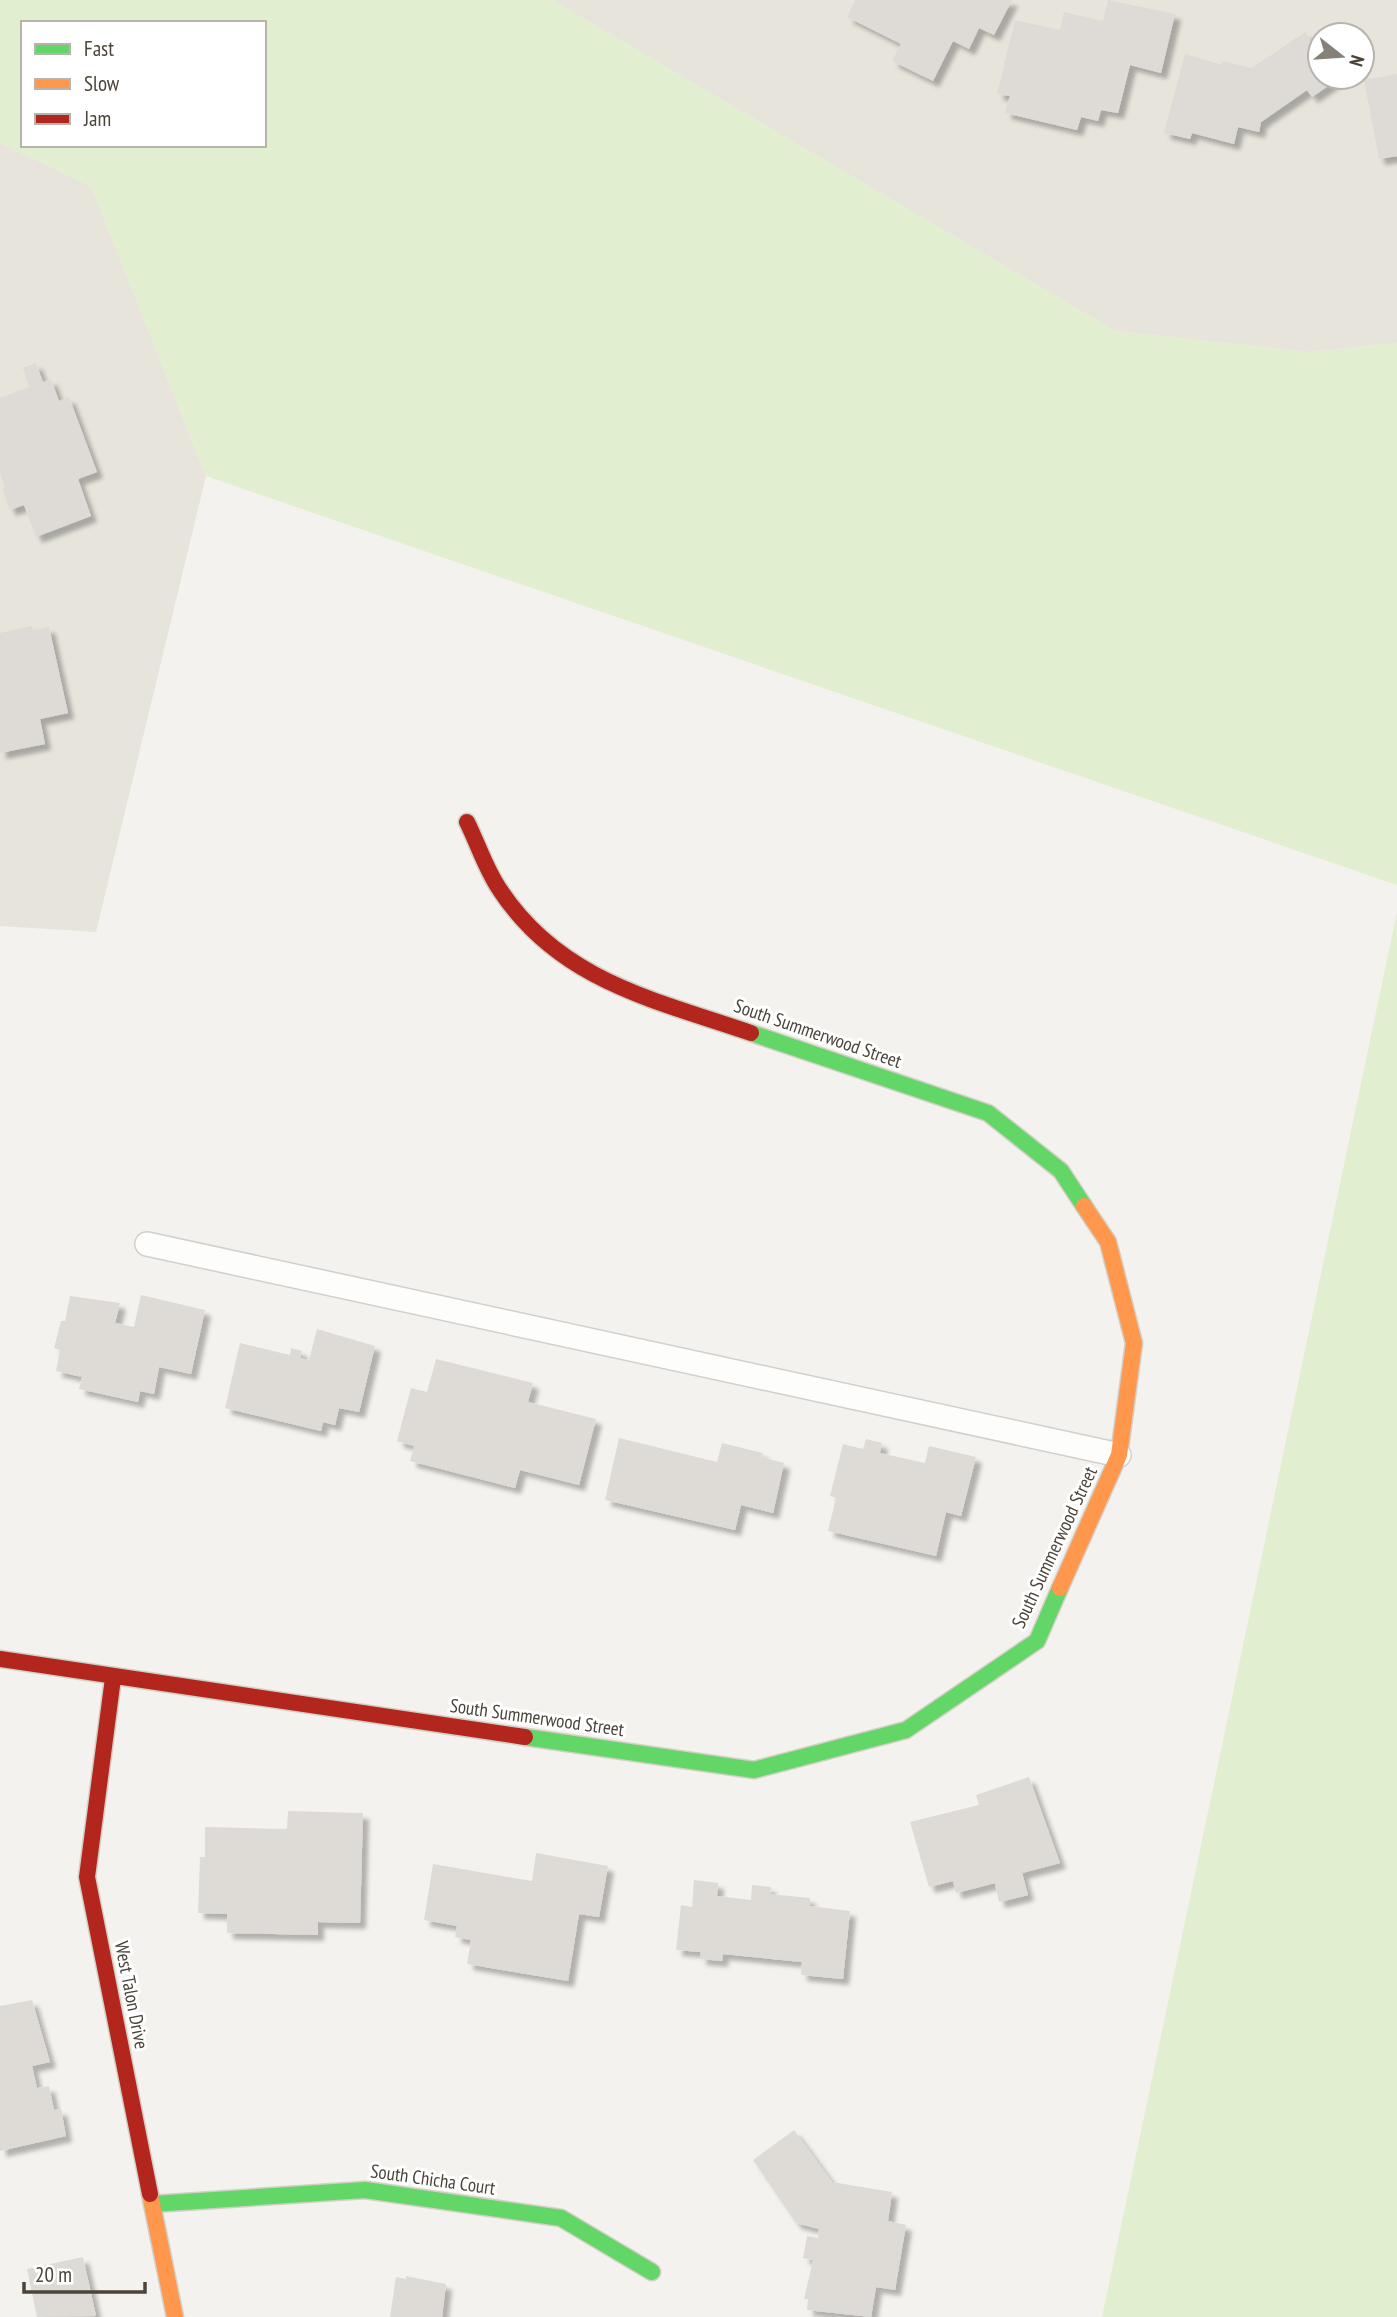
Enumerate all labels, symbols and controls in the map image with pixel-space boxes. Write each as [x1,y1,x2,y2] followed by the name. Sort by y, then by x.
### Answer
[21,21,266,147] legend
[1306,21,1376,91] north arrow
[84,35,114,62] text: Fast
[1344,53,1370,69] text: N
[84,70,120,97] text: Slow
[83,105,111,132] text: Jam
[731,993,906,1073] street label: South Summerwood Street
[1006,1462,1102,1632] street label: South Summerwood Street
[448,1693,626,1741] street label: South Summerwood Street
[110,1939,154,2051] street label: West Talon Drive
[369,2158,498,2200] street label: South Chicha Court
[24,2250,145,2294] scale bar
[35,2261,72,2288] text: 20 m

